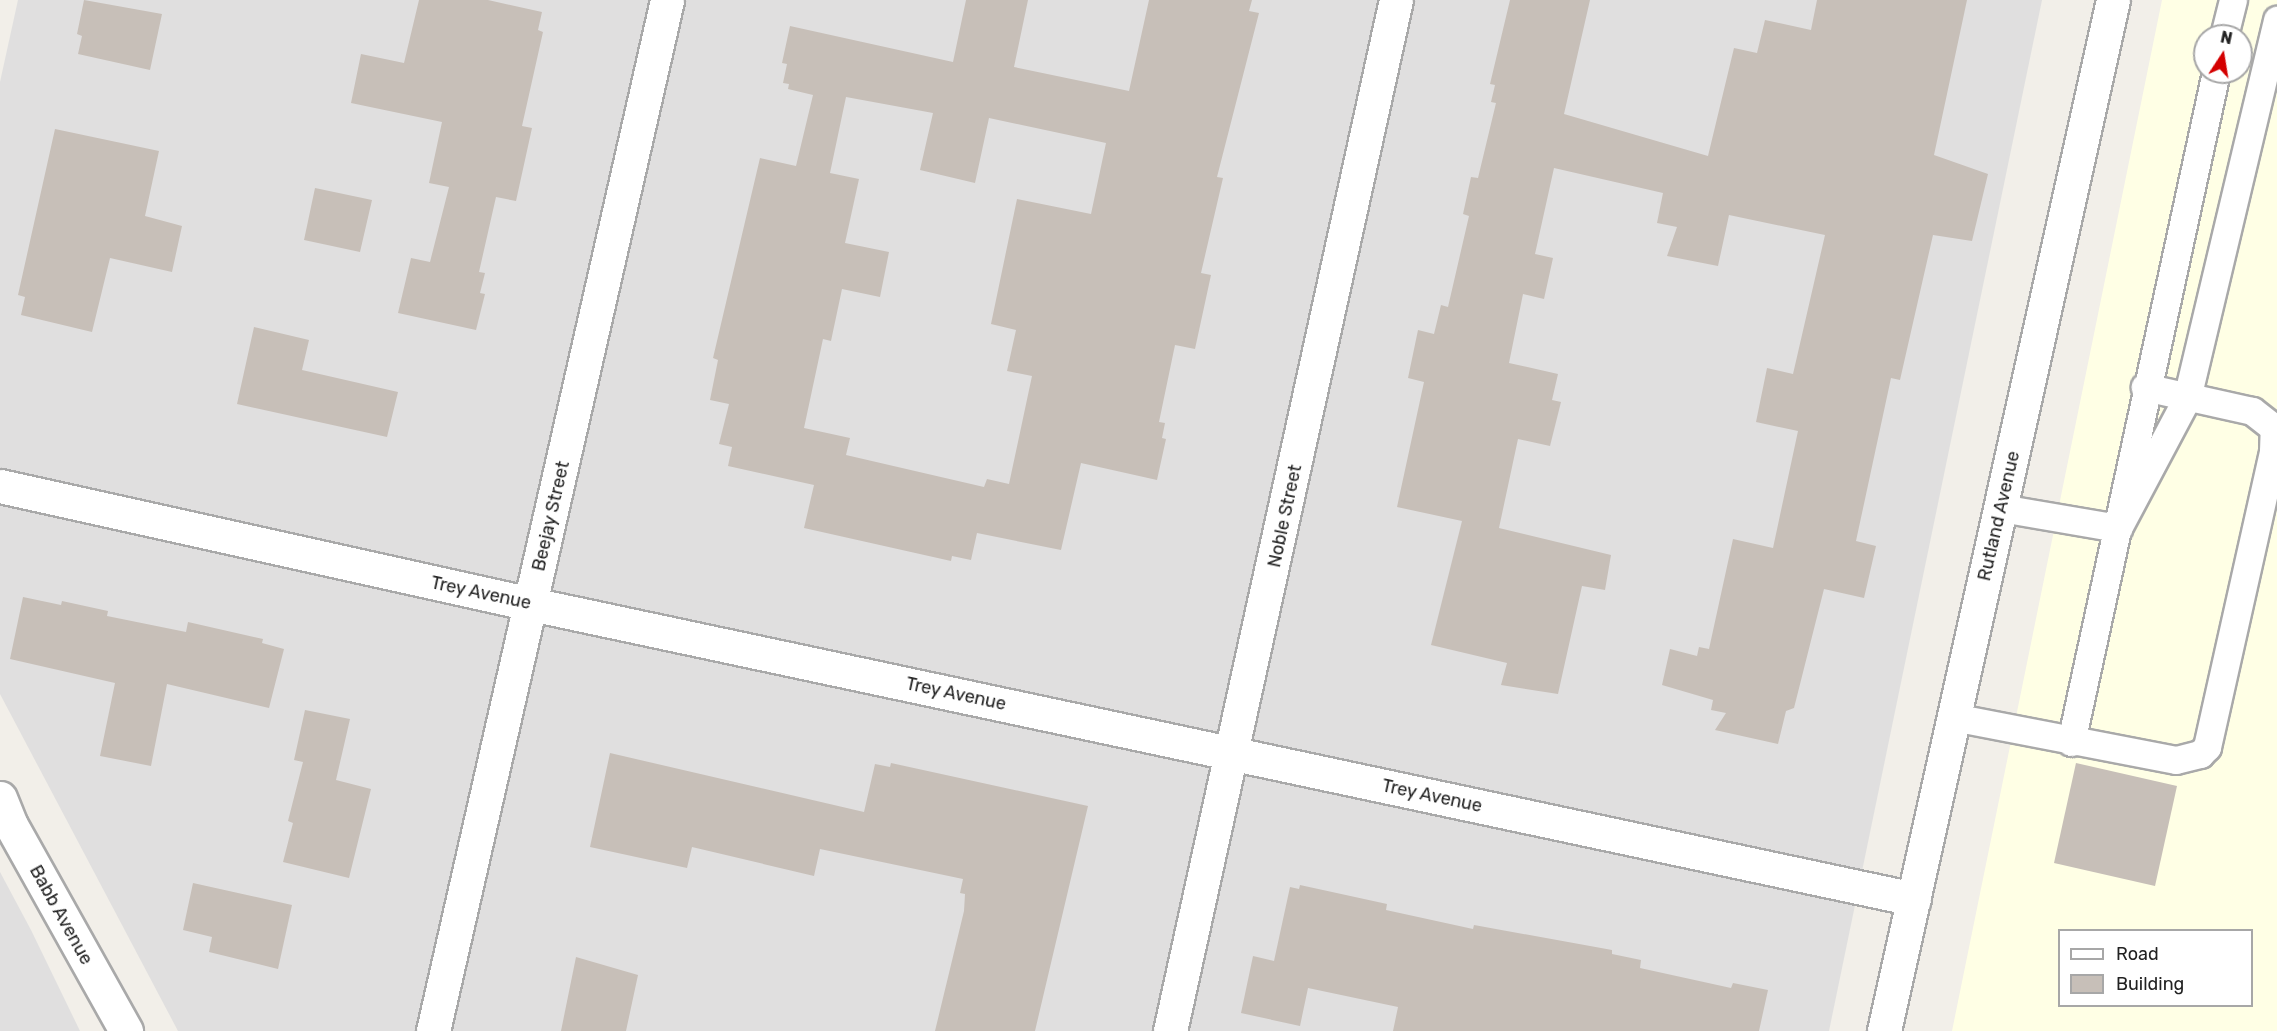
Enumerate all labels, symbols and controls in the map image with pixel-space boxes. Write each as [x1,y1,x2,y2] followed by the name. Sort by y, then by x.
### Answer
[2193,24,2253,84] north arrow
[2219,27,2234,48] text: N
[1974,449,2024,583] street label: Rutland Avenue
[528,459,574,573] street label: Beejay Street
[1264,463,1306,569] street label: Noble Street
[429,572,533,614] street label: Trey Avenue
[904,673,1008,715] street label: Trey Avenue
[1380,775,1484,817] street label: Trey Avenue
[25,861,97,969] street label: Babb Avenue
[2058,929,2253,1007] legend
[2116,943,2159,965] text: Road
[2116,973,2184,995] text: Building

